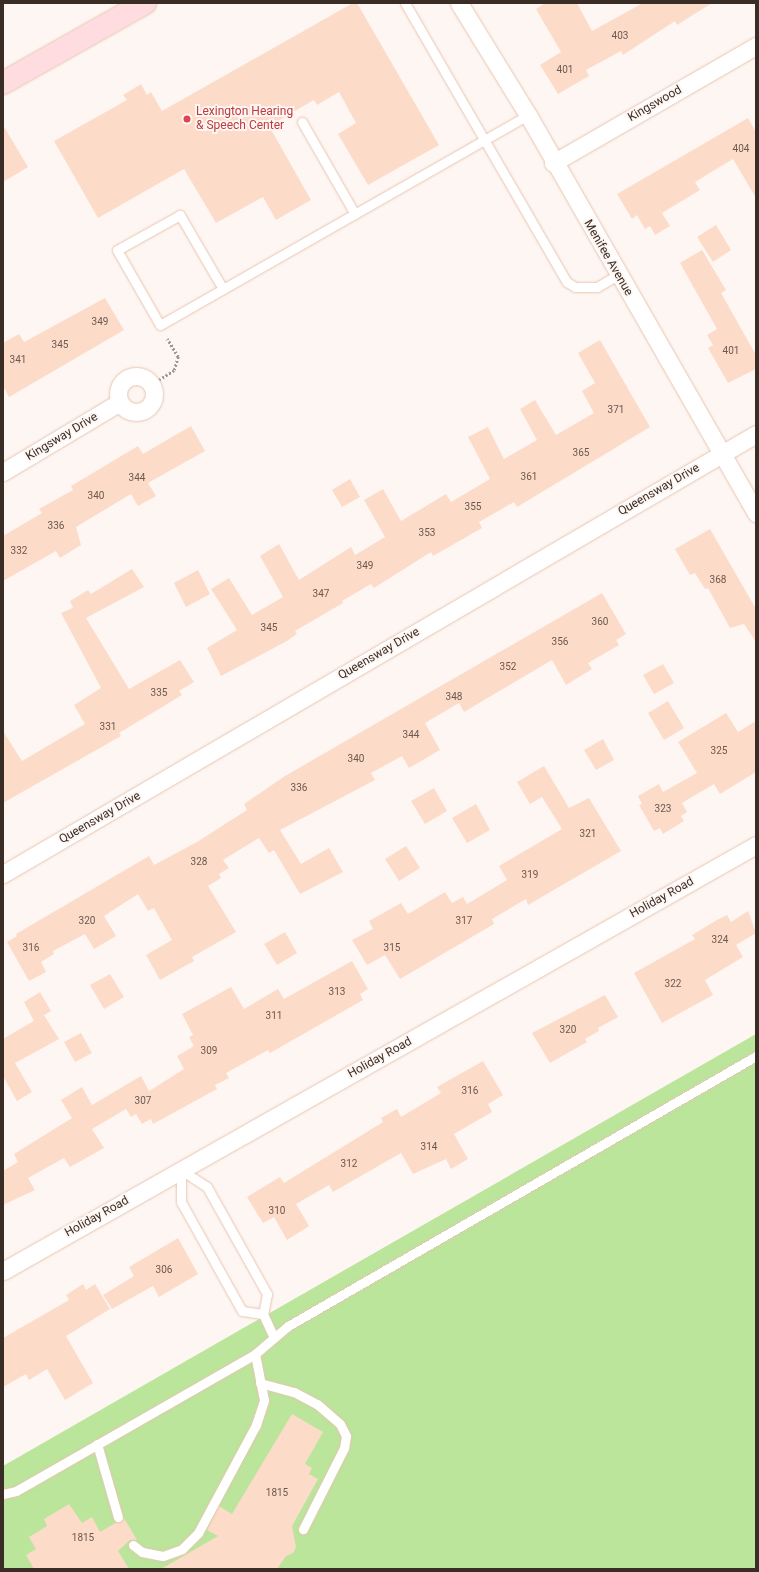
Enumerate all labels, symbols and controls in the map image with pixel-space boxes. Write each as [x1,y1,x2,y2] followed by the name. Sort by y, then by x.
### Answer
[612,30,628,42] house number: 403
[557,64,573,76] house number: 401
[626,83,684,125] street label: Kingswood
[196,105,293,133] place label: Lexington Hearing & Speech Center
[181,113,193,125] marker: Lexington Hearing & Speech Center
[733,143,749,155] house number: 404
[580,217,636,299] street label: Menifee Avenue
[92,316,108,328] house number: 349
[52,339,68,351] house number: 345
[723,345,739,357] house number: 401
[10,354,26,366] house number: 341
[608,404,624,416] house number: 371
[24,410,100,464] street label: Kingsway Drive
[573,447,589,459] house number: 365
[616,461,702,519] street label: Queensway Drive
[521,471,537,483] house number: 361
[129,472,145,484] house number: 344
[88,490,104,502] house number: 340
[465,501,481,513] house number: 355
[48,520,64,532] house number: 336
[419,527,435,539] house number: 353
[11,545,27,557] house number: 332
[357,560,373,572] house number: 349
[710,574,726,586] house number: 368
[313,588,329,600] house number: 347
[592,616,608,628] house number: 360
[261,622,277,634] house number: 345
[336,625,422,683] street label: Queensway Drive
[552,636,568,648] house number: 356
[500,661,516,673] house number: 352
[151,687,167,699] house number: 335
[446,691,462,703] house number: 348
[100,721,116,733] house number: 331
[403,729,419,741] house number: 344
[711,745,727,757] house number: 325
[348,753,364,765] house number: 340
[291,782,307,794] house number: 336
[57,789,143,847] street label: Queensway Drive
[655,803,671,815] house number: 323
[580,828,596,840] house number: 321
[191,856,207,868] house number: 328
[522,869,538,881] house number: 319
[628,875,696,921] street label: Holiday Road
[79,915,95,927] house number: 320
[456,915,472,927] house number: 317
[712,934,728,946] house number: 324
[23,942,39,954] house number: 316
[384,942,400,954] house number: 315
[665,978,681,990] house number: 322
[329,986,345,998] house number: 313
[266,1010,282,1022] house number: 311
[560,1024,576,1036] house number: 320
[346,1035,414,1081] street label: Holiday Road
[201,1045,217,1057] house number: 309
[462,1085,478,1097] house number: 316
[135,1095,151,1107] house number: 307
[421,1141,437,1153] house number: 314
[341,1158,357,1170] house number: 312
[63,1194,131,1240] street label: Holiday Road
[269,1205,285,1217] house number: 310
[156,1264,172,1276] house number: 306
[266,1487,288,1499] house number: 1815
[72,1532,94,1544] house number: 1815

